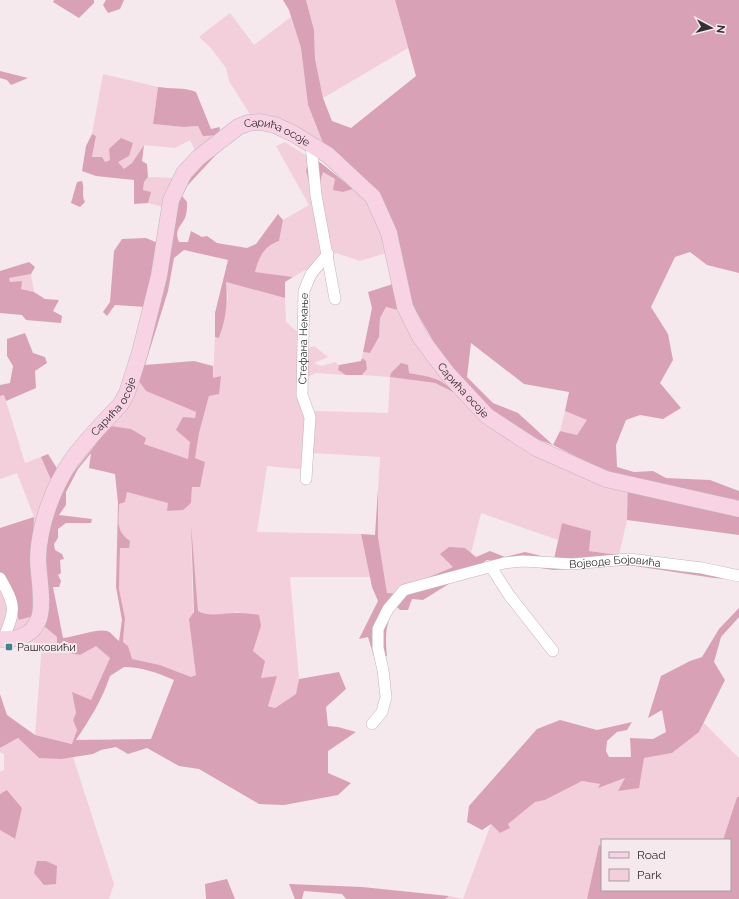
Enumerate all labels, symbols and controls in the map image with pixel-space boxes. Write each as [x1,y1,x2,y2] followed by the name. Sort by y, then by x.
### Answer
[691,8,731,48] north arrow
[713,24,727,34] text: N
[242,115,313,149] street label: Сарића осоје
[296,292,310,385] street label: Стефана Немање
[435,360,492,421] street label: Сарића осоје
[88,375,138,438] street label: Сарића осоје
[569,552,662,571] street label: Војводе Бојовића
[17,641,76,654] place label: Рашковићи
[4,642,14,652] marker: Рашковићи
[601,839,731,891] legend
[637,848,666,862] text: Road
[637,868,662,882] text: Park

